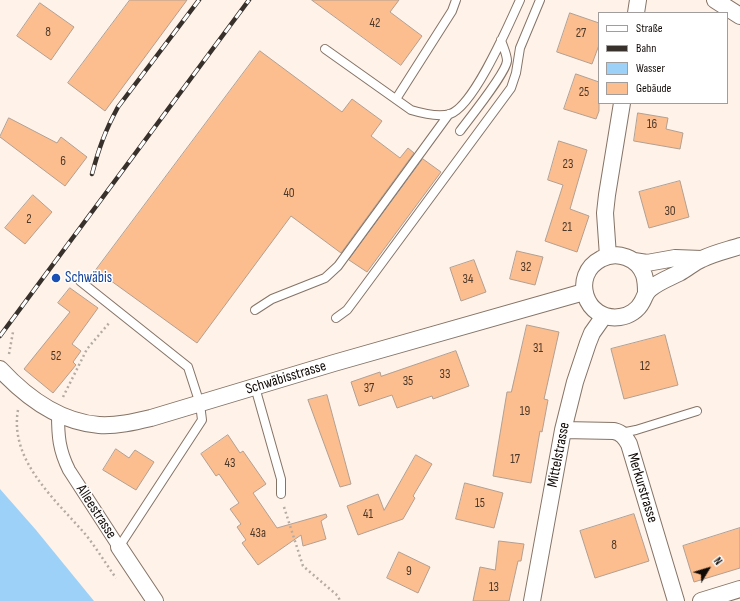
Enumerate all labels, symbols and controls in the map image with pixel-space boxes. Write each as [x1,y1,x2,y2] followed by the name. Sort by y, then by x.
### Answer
[598,12,728,104] legend
[370,16,380,32] house number: 42
[636,21,663,36] text: Straße
[45,25,51,41] house number: 8
[576,26,586,42] house number: 27
[636,41,656,56] text: Bahn
[636,61,665,76] text: Wasser
[636,81,671,96] text: Gebäude
[579,85,589,101] house number: 25
[647,117,657,133] house number: 16
[60,154,66,170] house number: 6
[563,157,573,173] house number: 23
[283,186,295,202] house number: 40
[664,204,676,220] house number: 30
[26,212,32,228] house number: 2
[562,220,572,236] house number: 21
[521,260,531,276] house number: 32
[65,269,112,287] place label: Schwäbis
[50,272,62,284] marker: Schwäbis
[463,272,473,288] house number: 34
[533,341,543,357] house number: 31
[51,349,61,365] house number: 52
[243,357,329,399] street label: Schwäbisstrasse
[640,359,650,375] house number: 12
[440,367,450,383] house number: 33
[403,374,413,390] house number: 35
[364,381,374,397] house number: 37
[520,404,530,420] house number: 19
[544,421,574,489] street label: Mittelstrasse
[623,451,661,525] street label: Merkurstrasse
[510,452,520,468] house number: 17
[225,456,235,472] house number: 43
[72,482,120,542] street label: Alleestrasse
[475,496,485,512] house number: 15
[363,507,373,523] house number: 41
[250,526,266,542] house number: 43a
[611,538,617,554] house number: 8
[688,549,728,589] north arrow
[711,555,725,568] text: N
[406,564,412,580] house number: 9
[489,580,499,596] house number: 13

